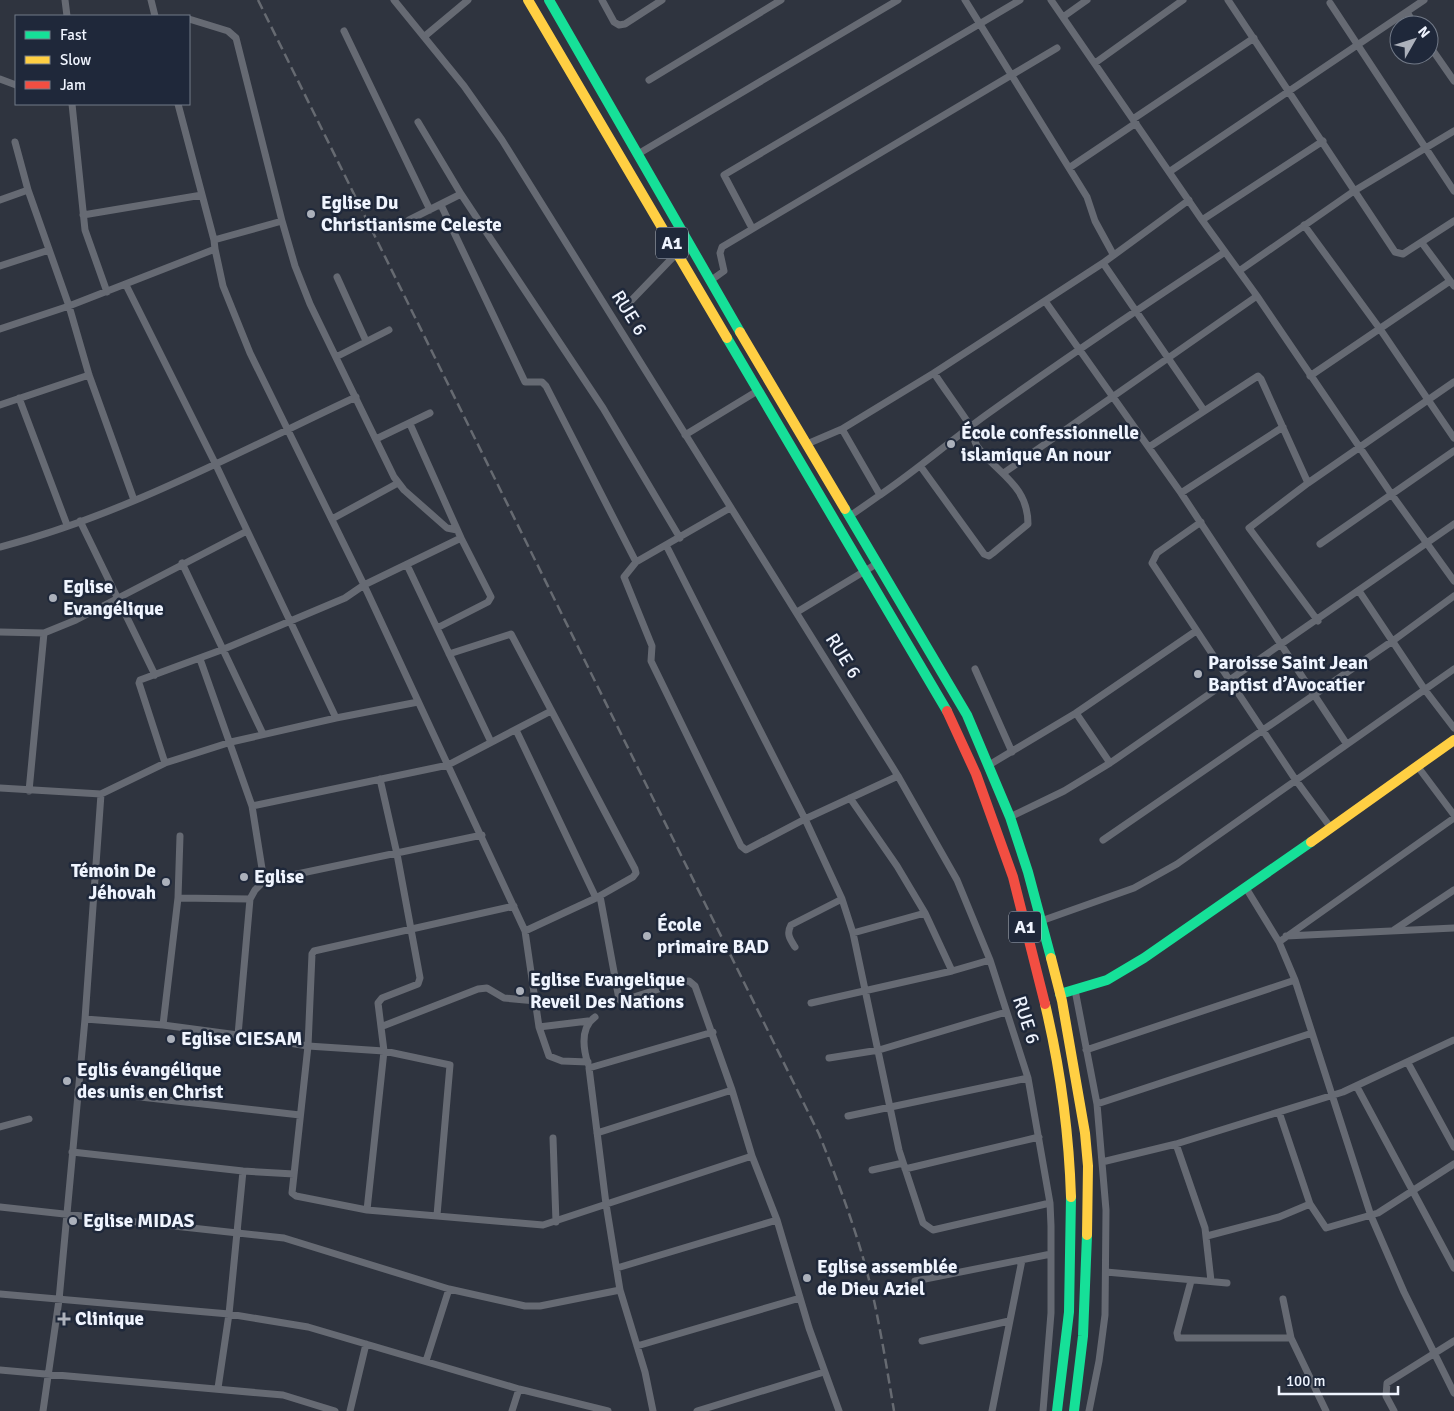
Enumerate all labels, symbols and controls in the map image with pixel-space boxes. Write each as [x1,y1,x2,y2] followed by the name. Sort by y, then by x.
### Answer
[15,15,190,105] legend
[1389,15,1439,65] north arrow
[1414,23,1433,41] text: N
[60,26,87,44] text: Fast
[60,51,91,69] text: Slow
[60,76,86,94] text: Jam
[321,191,502,237] place label: Eglise Du Christianisme Celeste
[305,208,317,220] marker: Eglise Du Christianisme Celeste
[656,228,688,258] road number: A1
[606,286,652,340] street label: RUE 6
[961,421,1139,467] place label: École confessionnelle islamique An nour
[945,438,957,450] marker: École confessionnelle islamique An nour
[63,575,164,621] place label: Eglise Evangélique
[47,592,59,604] marker: Eglise Evangélique
[820,629,866,683] street label: RUE 6
[1208,651,1368,697] place label: Paroisse Saint Jean Baptist d’Avocatier
[1192,668,1204,680] marker: Paroisse Saint Jean Baptist d’Avocatier
[71,859,156,905] place label: Témoin De Jéhovah
[254,865,304,889] place label: Eglise
[238,871,250,883] marker: Eglise
[160,876,172,888] marker: Témoin De Jéhovah
[1009,912,1041,942] road number: A1
[657,913,769,959] place label: École primaire BAD
[641,930,653,942] marker: École primaire BAD
[530,968,685,1014] place label: Eglise Evangelique Reveil Des Nations
[514,985,526,997] marker: Eglise Evangelique Reveil Des Nations
[1007,993,1045,1047] street label: RUE 6
[181,1027,302,1051] place label: Eglise CIESAM
[165,1033,177,1045] marker: Eglise CIESAM
[77,1058,223,1104] place label: Eglis évangélique des unis en Christ
[61,1075,73,1087] marker: Eglis évangélique des unis en Christ
[83,1209,195,1233] place label: Eglise MIDAS
[67,1215,79,1227] marker: Eglise MIDAS
[817,1255,957,1301] place label: Eglise assemblée de Dieu Aziel
[801,1272,813,1284] marker: Eglise assemblée de Dieu Aziel
[75,1307,144,1331] place label: Clinique
[57,1312,71,1326] marker: Clinique
[1279,1364,1398,1396] scale bar
[1286,1372,1326,1390] text: 100 m

